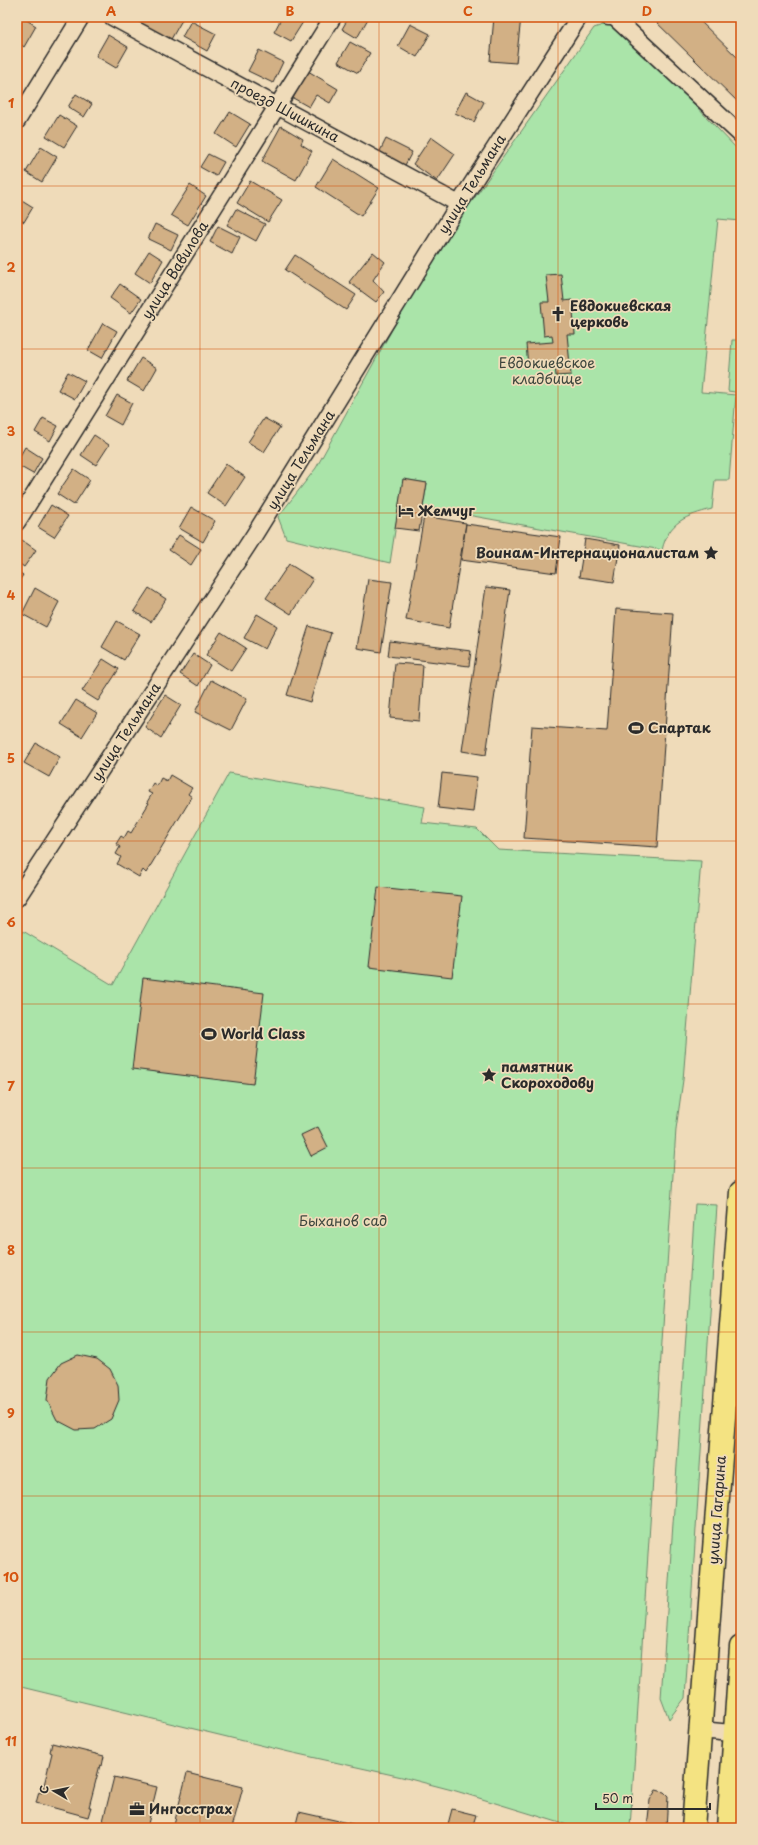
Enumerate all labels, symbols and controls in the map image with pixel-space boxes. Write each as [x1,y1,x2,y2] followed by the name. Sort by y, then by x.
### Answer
[106,1,116,20] text: A
[286,1,295,20] text: B
[463,1,473,20] text: C
[642,1,652,20] text: D
[227,72,343,147] street label: проезд Шишкина
[8,93,14,112] text: 1
[433,130,511,238] street label: улица Тельмана
[136,216,213,323] street label: улица Вавилова
[6,257,16,276] text: 2
[570,295,671,332] place label: Евдокиевская церковь
[549,305,567,323] church icon: Евдокиевская церковь
[499,352,595,389] park label: Евдокиевское кладбище
[262,406,340,514] street label: улица Тельмана
[7,421,16,440] text: 3
[417,500,475,521] place label: Жемчуг
[397,502,415,520] hotel icon: Жемчуг
[476,542,699,563] place label: Воинам-Интернационалистам
[702,544,720,562] place icon: Воинам-Интернационалистам
[7,585,16,604] text: 4
[86,678,165,785] street label: улица Тельмана
[648,717,711,738] place label: Спартак
[627,719,645,737] sports icon: Спартак
[7,748,15,767] text: 5
[6,912,16,931] text: 6
[221,1023,305,1044] place label: World Class
[200,1025,218,1043] sports icon: World Class
[501,1056,594,1093] place label: памятник Скороходову
[480,1066,498,1084] place icon: памятник Скороходову
[7,1076,15,1095] text: 7
[299,1210,387,1231] park label: Быханов сад
[7,1240,15,1259] text: 8
[7,1403,15,1422] text: 9
[702,1455,731,1565] street label: улица Гагарина
[3,1567,19,1586] text: 10
[5,1731,17,1750] text: 11
[34,1771,74,1811] north arrow
[35,1784,53,1795] text: С
[596,1785,710,1811] scale bar
[602,1789,633,1807] text: 50 m
[149,1798,233,1819] place label: Ингосстрах
[128,1800,146,1818] office icon: Ингосстрах

